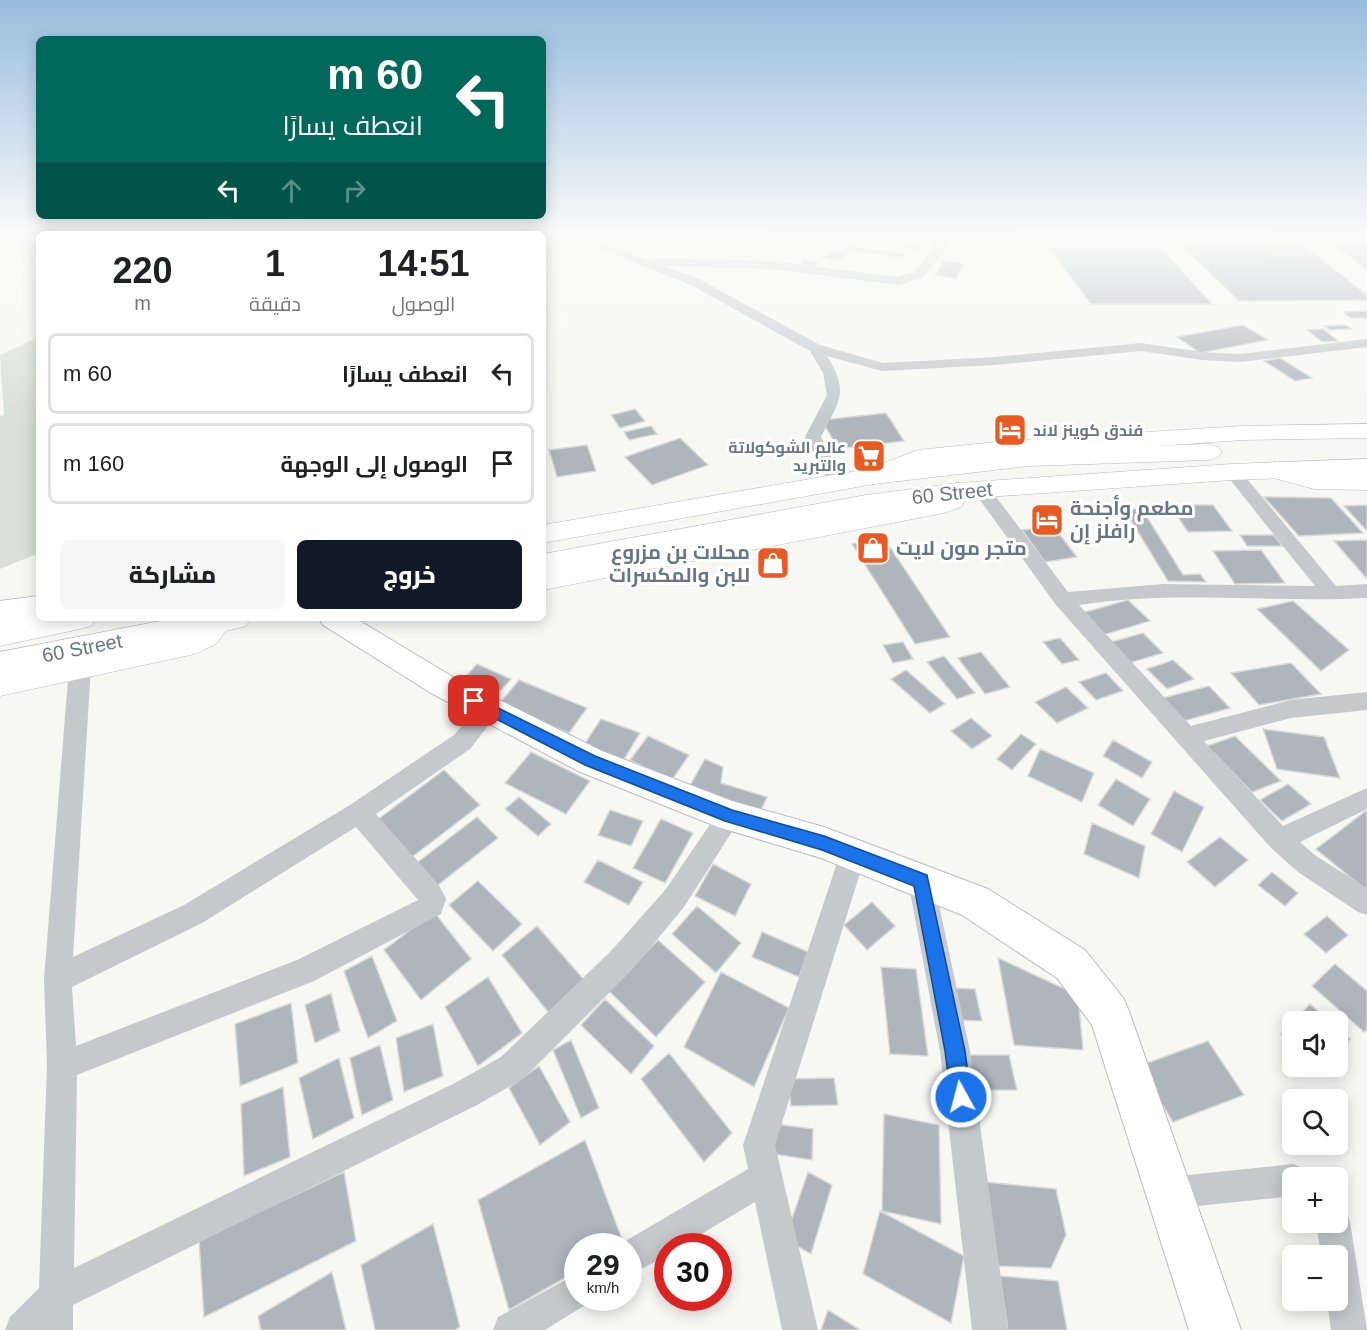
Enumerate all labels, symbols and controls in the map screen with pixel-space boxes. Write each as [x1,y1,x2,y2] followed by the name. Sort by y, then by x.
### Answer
[327,51,423,98] text: 60 m
[444,60,522,138] icon: left
[282,111,423,141] text: انعطف يسارًا
[212,174,245,207] icon: left
[275,174,308,207] icon: ahead
[338,174,371,207] icon: right
[265,243,285,284] text: 1
[377,243,470,284] text: 14:51
[112,250,173,291] text: 220
[134,292,151,314] text: m
[249,293,301,315] text: دقيقة
[392,293,455,315] text: الوصول
[486,357,519,390] icon: left
[63,361,112,386] text: 60 m
[342,362,468,387] text: انعطف يسارًا
[992,412,1028,448] hotel icon: فندق كوينز لاند
[1033,422,1143,440] place label: فندق كوينز لاند
[851,438,887,474] supermarket icon: عالم الشوكولاتة والتبريد
[728,439,846,475] place label: عالم الشوكولاتة والتبريد
[486,447,519,480] icon: arrive
[63,451,124,476] text: 160 m
[281,452,468,477] text: الوصول إلى الوجهة
[910,478,994,508] street label: 60 Street
[1070,494,1193,545] place label: مطعم وأجنحة رافلز إن
[1029,502,1065,538] hotel icon: مطعم وأجنحة رافلز إن
[855,530,891,566] shop icon: متجر مون لايت
[896,537,1027,560] place label: متجر مون لايت
[60,540,285,609] button: مشاركة
[297,540,522,609] button: خروج
[609,541,750,587] place label: محلات بن مزروع للبن والمكسرات
[755,545,791,581] shop icon: محلات بن مزروع للبن والمكسرات
[40,629,124,667] street label: 60 Street
[448,675,499,726] pin
[457,684,490,717] icon: arrive
[1282,1011,1348,1311] map controls
[1282,1011,1348,1077] button: sound
[929,1065,993,1129] position arrow
[1282,1089,1348,1155] button: search
[1282,1167,1348,1233] button: +
[654,1233,732,1311] speed limit sign: 30
[1282,1245,1348,1311] button: −
[586,1248,620,1281] text: 29
[587,1279,619,1296] text: km/h

